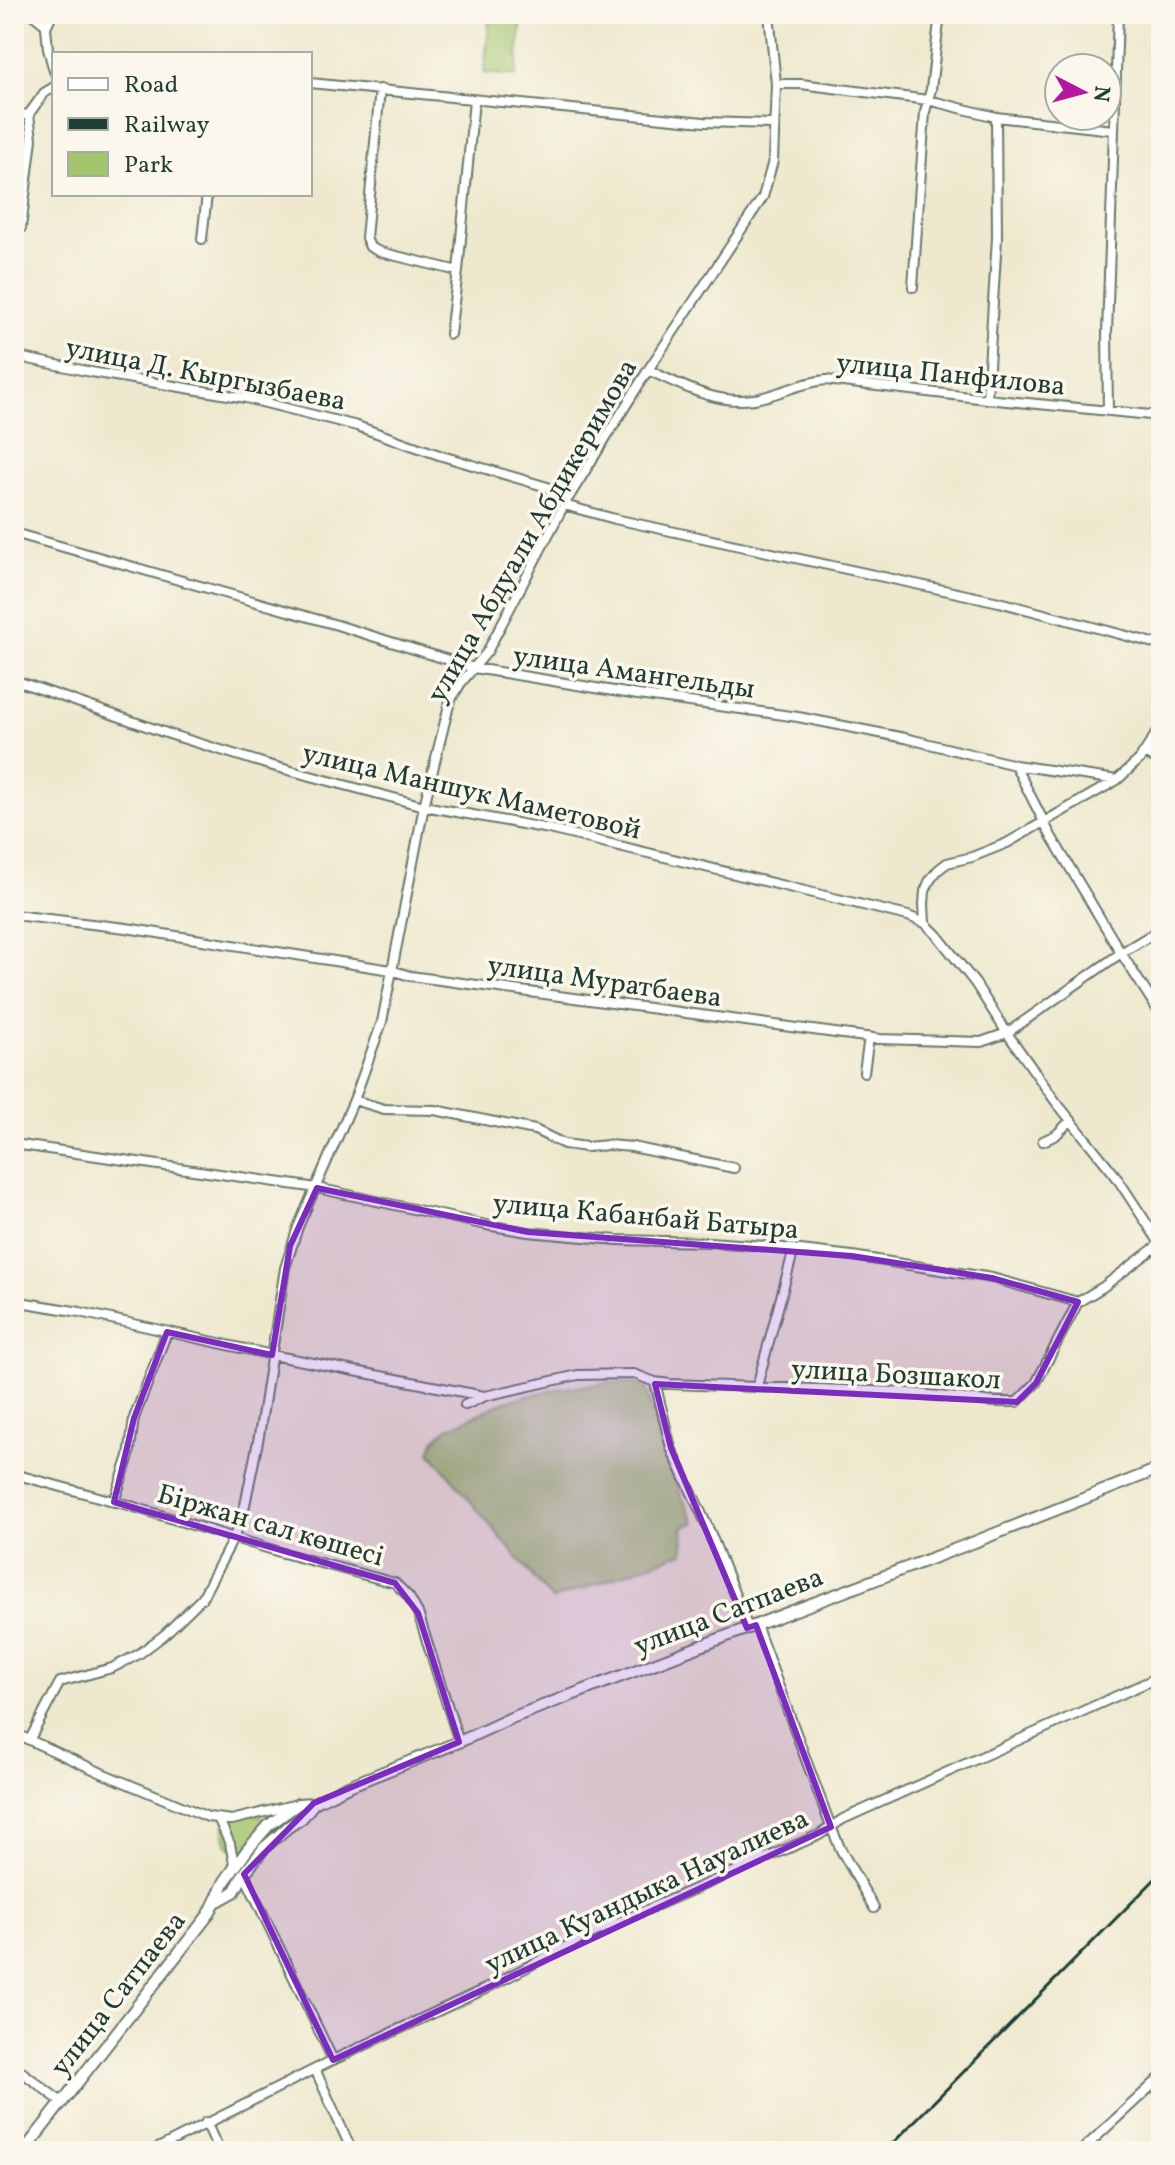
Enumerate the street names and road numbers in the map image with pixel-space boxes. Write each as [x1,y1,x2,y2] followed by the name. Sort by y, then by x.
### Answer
[62,329,349,422] street label: улица Д. Кыргызбаева
[834,344,1067,407] street label: улица Панфилова
[418,352,648,710] street label: улица Абдуали Абдикеримова
[510,637,757,710] street label: улица Амангельды
[298,734,645,850] street label: улица Маншук Маметовой
[485,947,724,1018] street label: улица Муратбаева
[491,1185,801,1250] street label: улица Кабанбай Батыра
[790,1351,1002,1400] street label: улица Бозшакол
[152,1475,388,1577] street label: Біржан сал көшесі
[628,1558,829,1666] street label: улица Сатпаева
[479,1800,815,1985] street label: улица Куандыка Науалиева
[42,1904,196,2085] street label: улица Сатпаева

